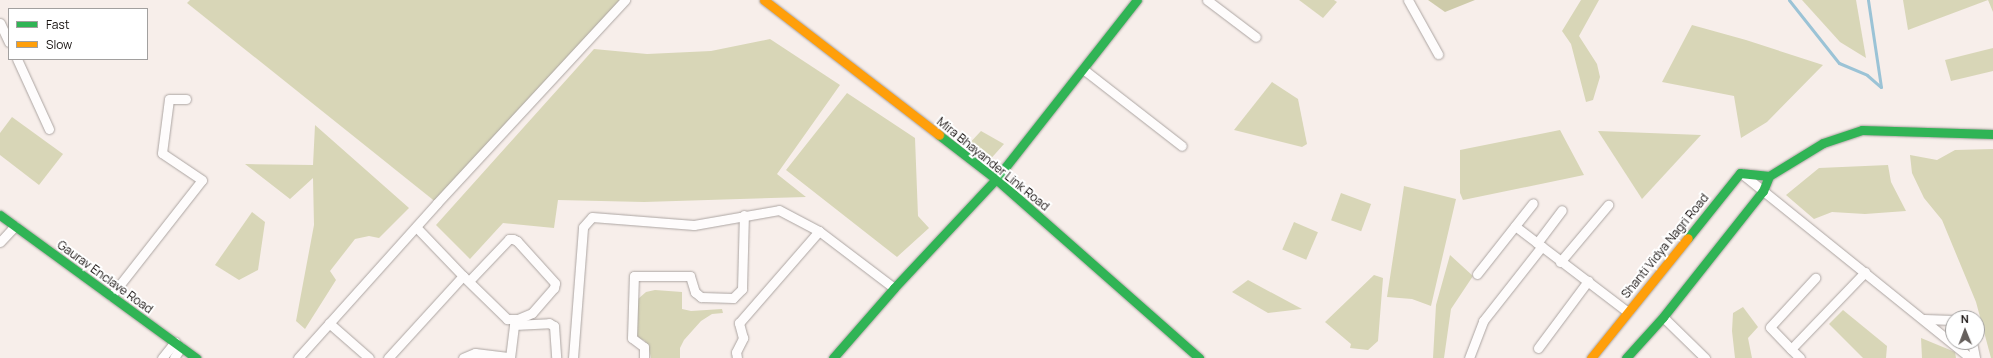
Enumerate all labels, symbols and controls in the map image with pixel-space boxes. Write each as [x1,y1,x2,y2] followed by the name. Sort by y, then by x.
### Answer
[8,8,148,60] legend
[46,16,70,33] text: Fast
[46,36,72,53] text: Slow
[934,114,1052,214] street label: Mira Bhayander Link Road
[1618,191,1712,301] street label: Shanti Vidya Nagri Road
[54,237,156,317] street label: Gaurav Enclave Road
[1945,310,1985,350] north arrow
[1961,311,1969,326] text: N

